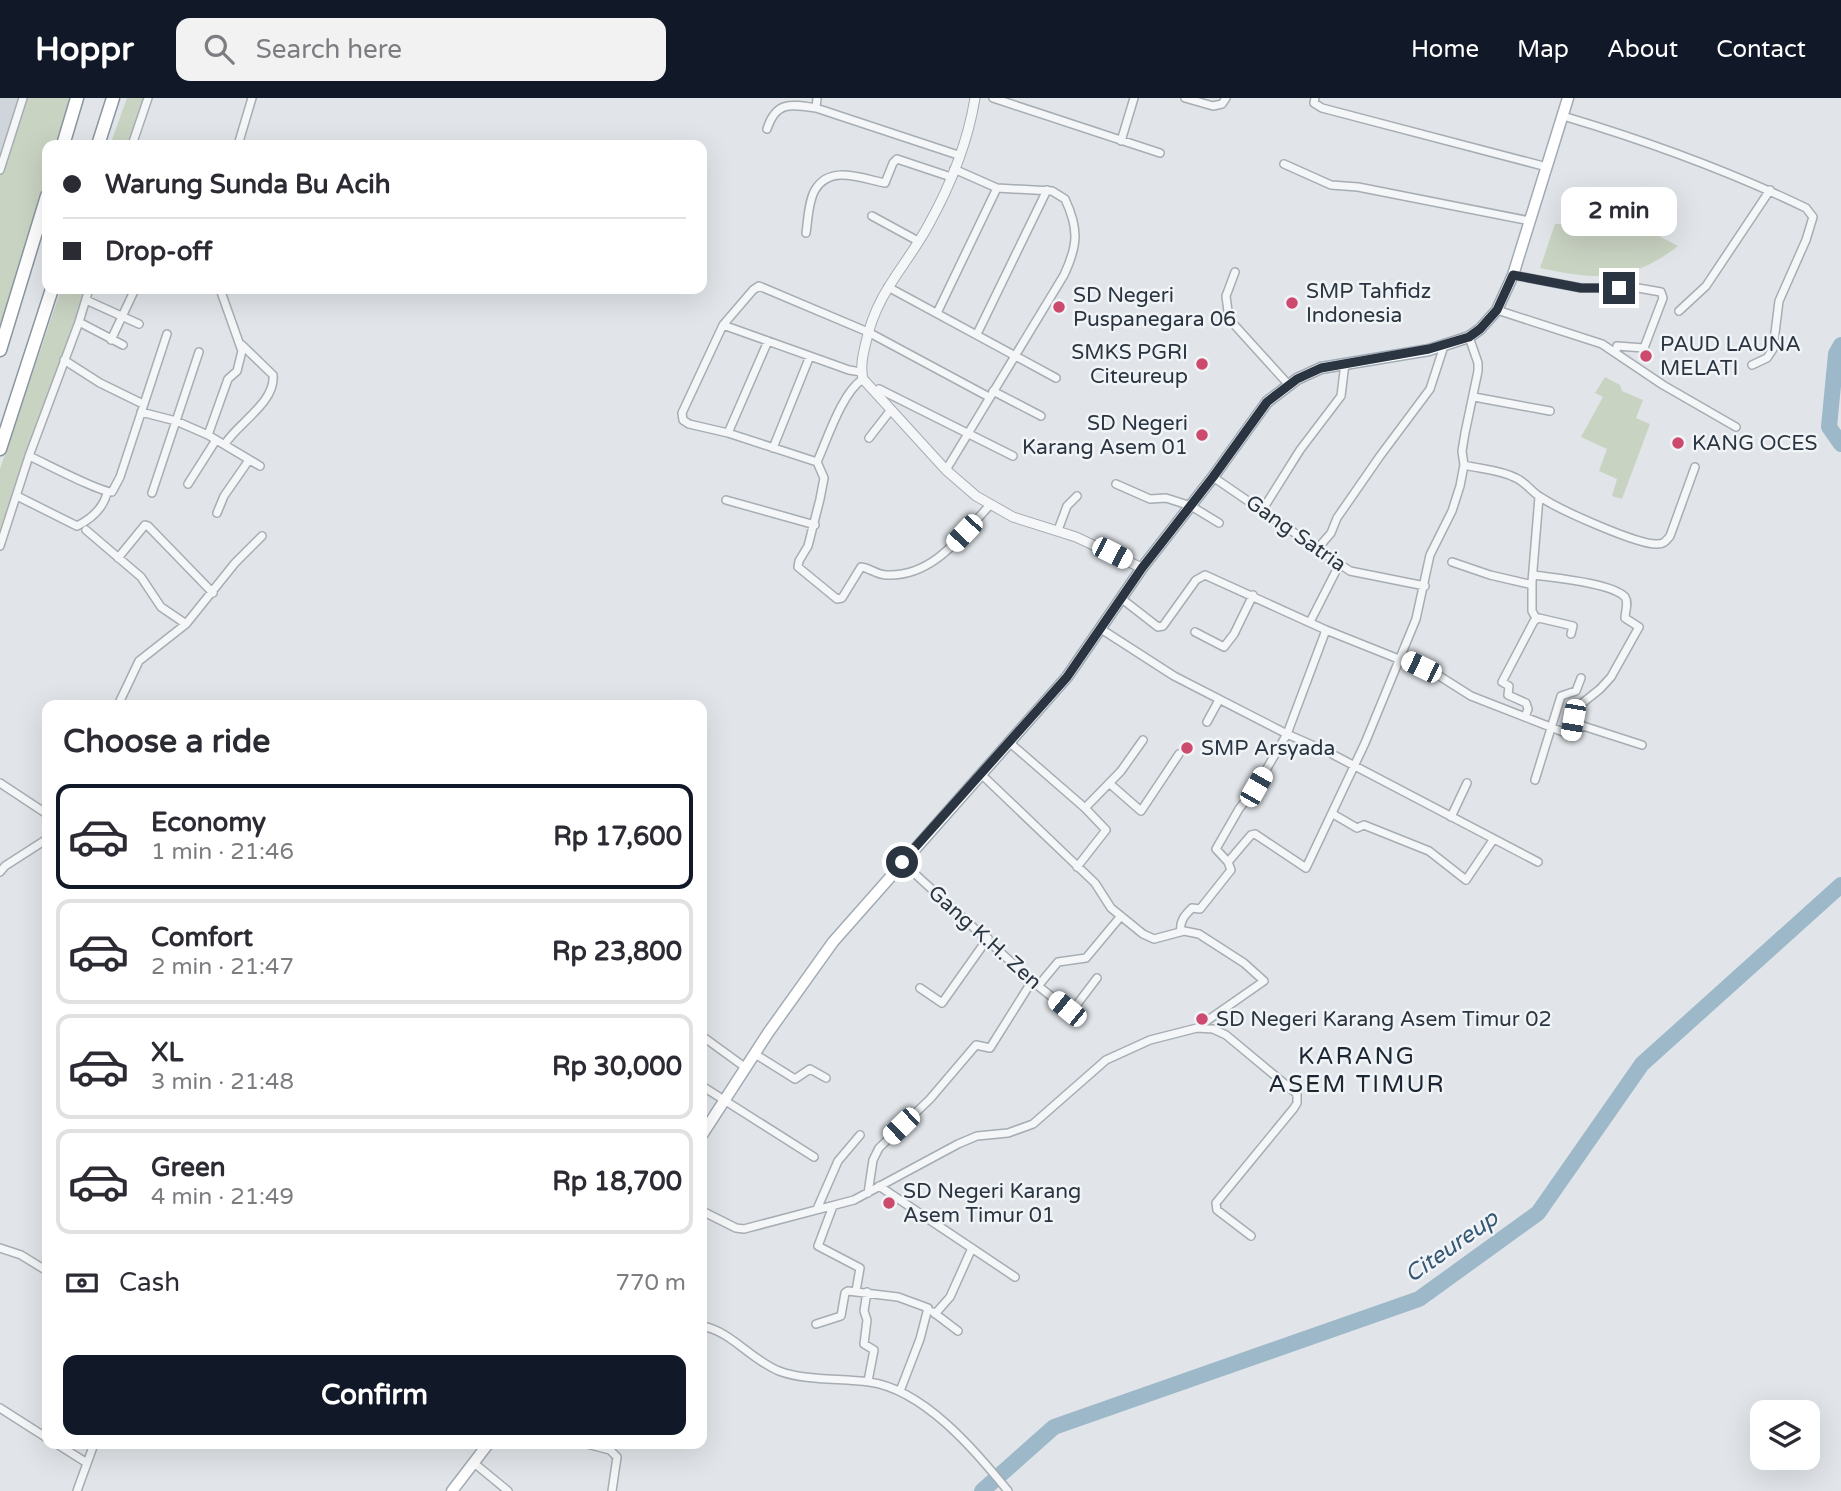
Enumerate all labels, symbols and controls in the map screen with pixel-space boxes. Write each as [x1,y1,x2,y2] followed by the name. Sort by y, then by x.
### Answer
[176,18,666,81] search box
[35,30,134,69] text: Hoppr
[200,30,238,68] icon: search
[256,34,402,65] text: Search here
[1411,35,1479,64] text: Home
[1517,35,1569,64] text: Map
[1607,35,1678,64] text: About
[1716,35,1806,64] text: Contact
[105,169,391,200] text: Warung Sunda Bu Acih
[1561,186,1677,236] callout: 2 min
[1588,197,1650,225] text: 2 min
[105,236,212,267] text: Drop-off
[1603,272,1635,304] route end
[1306,279,1431,328] place label: SMP Tahfidz Indonesia
[1073,283,1236,332] place label: SD Negeri Puspanegara 06
[1284,295,1300,311] marker: SMP Tahfidz Indonesia
[1051,299,1067,315] marker: SD Negeri Puspanegara 06
[1660,332,1801,381] place label: PAUD LAUNA MELATI
[1071,340,1188,389] place label: SMKS PGRI Citeureup
[1638,348,1654,364] marker: PAUD LAUNA MELATI
[1194,356,1210,372] marker: SMKS PGRI Citeureup
[1022,411,1188,460] place label: SD Negeri Karang Asem 01
[1194,427,1210,443] marker: SD Negeri Karang Asem 01
[1692,431,1818,456] place label: KANG OCES
[1670,435,1686,451] marker: KANG OCES
[1241,490,1351,577] street label: Gang Satria
[942,510,987,556] car
[1089,534,1136,572] car
[1398,648,1445,686] car
[1560,697,1587,743] car
[63,723,270,761] text: Choose a ride
[1201,736,1335,761] place label: SMP Arsyada
[1179,740,1195,756] marker: SMP Arsyada
[1237,764,1276,810] car
[67,805,130,868] icon: car
[151,807,266,838] text: Economy
[553,821,682,852] text: Rp 17,600
[151,838,294,866] text: 1 min · 21:46
[886,846,918,878] route start
[923,880,1046,995] street label: Gang K.H. Zen
[67,920,130,983] icon: car
[151,922,253,953] text: Comfort
[552,936,682,967] text: Rp 23,800
[151,953,294,981] text: 2 min · 21:47
[1045,988,1090,1030] car
[1216,1007,1552,1032] place label: SD Negeri Karang Asem Timur 02
[1194,1011,1210,1027] marker: SD Negeri Karang Asem Timur 02
[67,1035,130,1098] icon: car
[151,1037,183,1068] text: XL
[1268,1042,1446,1099] district label: KARANG ASEM TIMUR
[552,1051,682,1082] text: Rp 30,000
[151,1068,294,1096] text: 3 min · 21:48
[879,1104,924,1148] car
[67,1150,130,1213] icon: car
[151,1152,226,1183] text: Green
[552,1166,682,1197] text: Rp 18,700
[903,1179,1081,1228] place label: SD Negeri Karang Asem Timur 01
[151,1183,294,1211] text: 4 min · 21:49
[881,1195,897,1211] marker: SD Negeri Karang Asem Timur 01
[1400,1204,1505,1289] water label: Citeureup
[63,1264,101,1302] icon: cash
[119,1267,180,1298] text: Cash
[616,1269,686,1297] text: 770 m
[63,1355,686,1435] button: Confirm
[1750,1400,1820,1470] map controls
[1750,1400,1820,1470] button: layers

